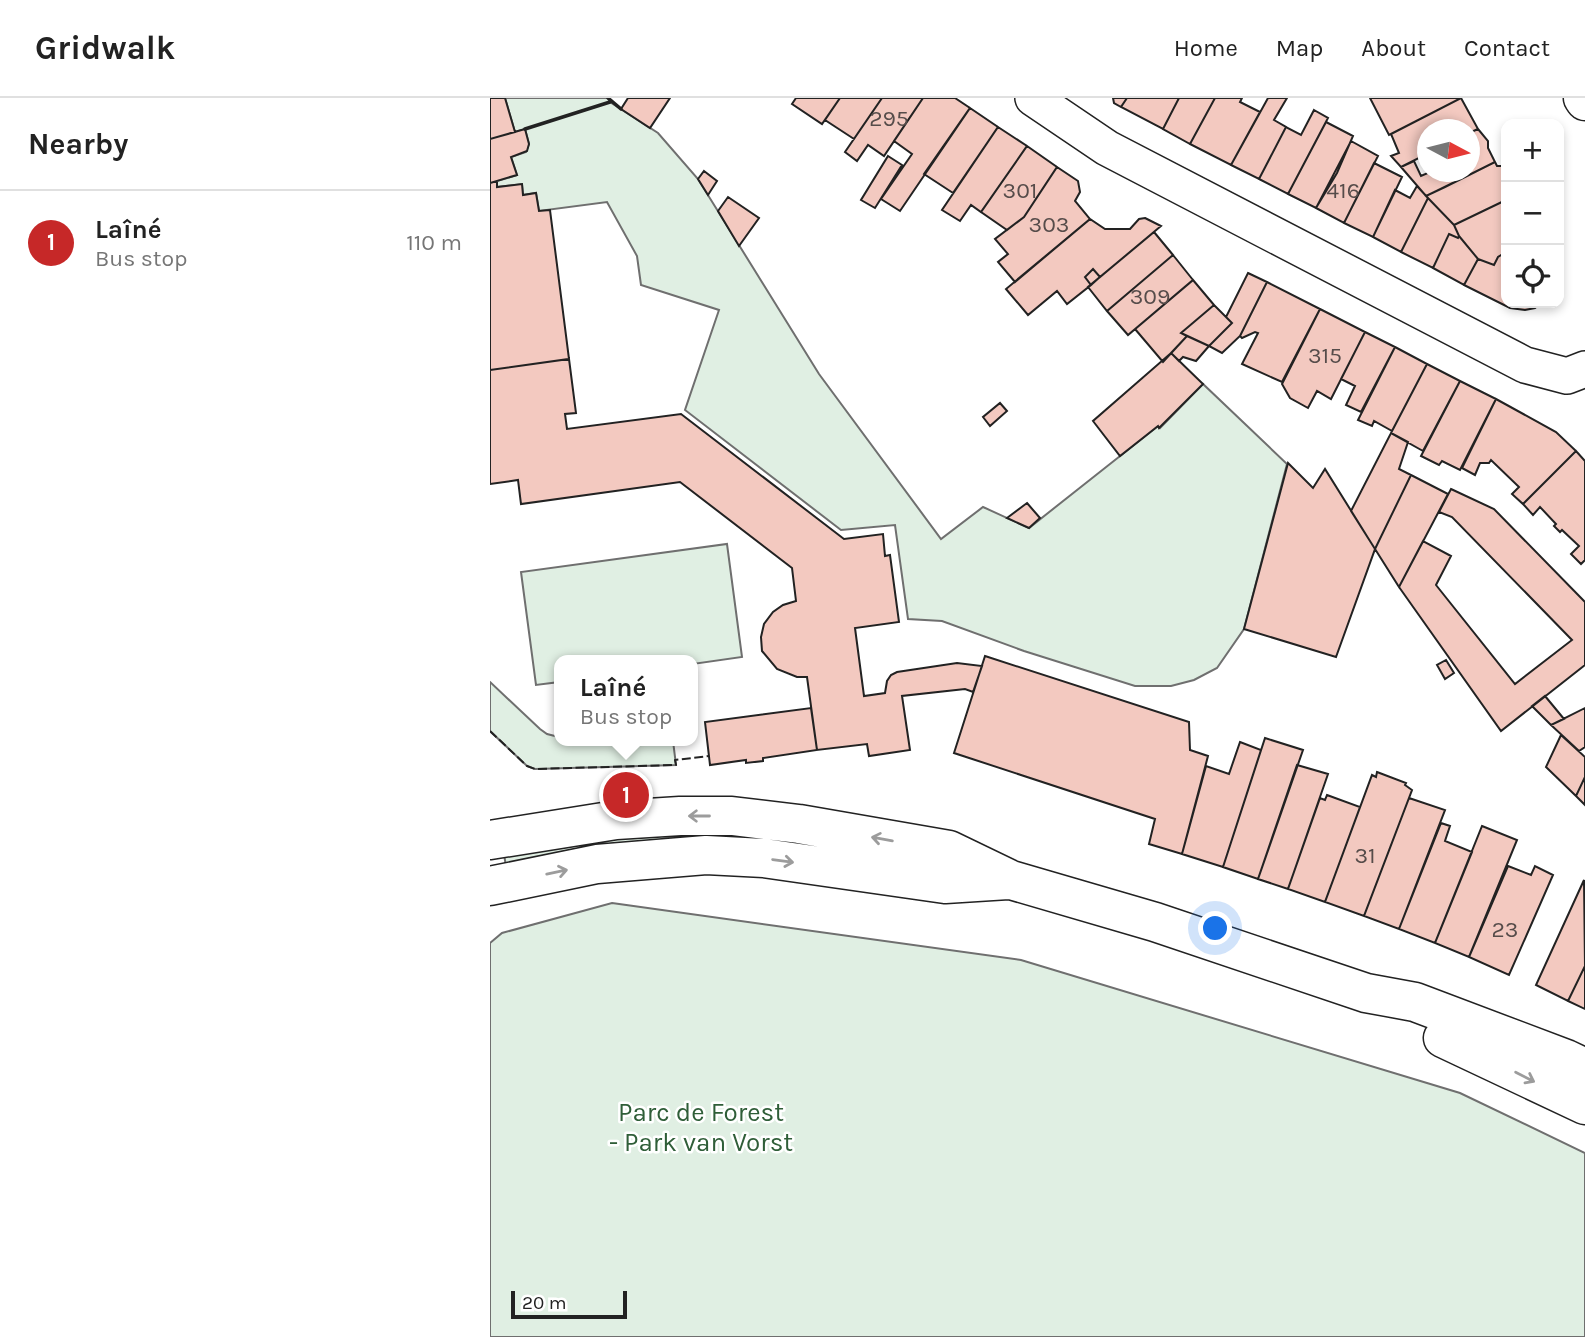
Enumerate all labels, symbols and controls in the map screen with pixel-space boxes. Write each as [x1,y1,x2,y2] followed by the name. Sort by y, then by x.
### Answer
[35,29,175,67] text: Gridwalk
[1174,34,1238,62] text: Home
[1276,34,1323,62] text: Map
[1361,34,1426,62] text: About
[1464,34,1550,62] text: Contact
[869,105,909,132] house number: 295
[1417,119,1480,182] north arrow
[1501,119,1564,308] map controls
[1501,119,1564,182] button: +
[28,126,128,162] text: Nearby
[1003,177,1037,204] house number: 301
[1326,177,1360,204] house number: 416
[1501,182,1564,245] button: −
[1029,211,1069,238] house number: 303
[95,214,162,245] text: Laîné
[47,229,55,256] text: 1
[406,229,462,256] text: 110 m
[95,245,188,272] text: Bus stop
[1501,245,1564,308] button: locate
[1130,283,1170,310] house number: 309
[1308,342,1342,369] house number: 315
[554,655,698,746] popup
[580,672,646,703] text: Laîné
[580,703,672,730] text: Bus stop
[603,769,649,821] pin: 1
[688,809,711,823] one-way arrow
[871,831,894,845] one-way arrow
[1354,842,1376,869] house number: 31
[771,854,794,867] one-way arrow
[545,865,568,879] one-way arrow
[1198,911,1232,945] your location
[1492,916,1518,943] house number: 23
[1514,1070,1535,1084] one-way arrow
[609,1097,793,1158] park label: Parc de Forest - Park van Vorst
[511,1288,626,1320] scale bar
[522,1292,567,1314] text: 20 m

